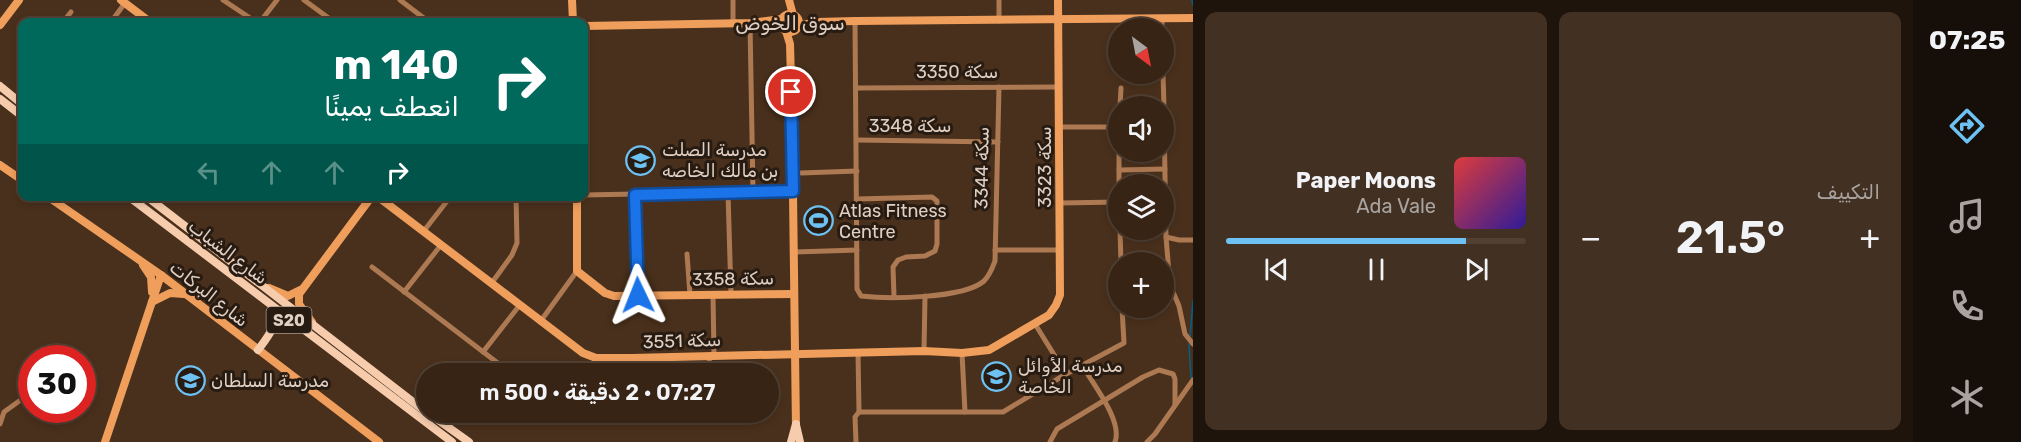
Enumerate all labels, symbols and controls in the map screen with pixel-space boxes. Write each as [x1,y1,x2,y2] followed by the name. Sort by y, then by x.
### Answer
[735,11,845,35] district label: سوق الخوض
[1108,18,1174,84] north arrow
[1108,18,1174,318] map controls
[1929,24,2005,56] text: 07:25
[333,40,459,90] text: 140 m
[480,42,558,120] icon: right
[916,61,998,83] street label: سكة 3350
[765,66,816,117] pin
[774,75,807,108] icon: arrive
[324,91,459,123] text: انعطف يمينًا
[1108,96,1174,162] button: sound
[1946,105,1988,147] icon: directions
[869,115,951,137] street label: سكة 3348
[1034,126,1056,208] street label: سكة 3323
[970,127,994,209] street label: سكة 3344
[662,139,778,182] place label: مدرسة الصلت بن مالك الخاصه
[625,144,657,176] school or university icon: مدرسة الصلت بن مالك الخاصه
[192,156,225,189] icon: left
[255,156,288,189] icon: ahead
[318,156,351,189] icon: ahead
[381,156,414,189] icon: right
[1296,167,1436,194] text: Paper Moons
[1108,174,1174,240] button: layers
[1817,180,1880,204] text: التكييف
[1356,194,1436,218] text: Ada Vale
[1946,195,1988,237] icon: music
[839,200,947,243] place label: Atlas Fitness Centre
[802,205,834,237] sports icon: Atlas Fitness Centre
[1676,211,1785,264] text: 21.5°
[183,215,272,290] street label: شارع الشباب
[1580,218,1601,257] text: −
[1859,218,1880,257] text: +
[1108,252,1174,318] button: +
[1260,253,1293,286] icon: previous
[1360,253,1393,286] icon: pause
[1460,253,1493,286] icon: next
[165,256,253,332] street label: شارع البركات
[606,263,670,327] position arrow
[692,267,774,291] street label: سكة 3358
[1946,285,1988,327] icon: phone
[266,307,312,333] road number: S20
[642,329,722,353] street label: سكة 3551
[18,345,96,423] speed limit sign: 30
[1018,355,1122,398] place label: مدرسة الأوائل الخاصة
[981,360,1013,392] school or university icon: مدرسة الأوائل الخاصة
[174,365,206,397] school or university icon: مدرسة السلطان
[211,370,329,392] place label: مدرسة السلطان
[1946,376,1988,418] icon: climate
[479,379,716,406] text: 07:27 · 2 دقيقة · 500 m

